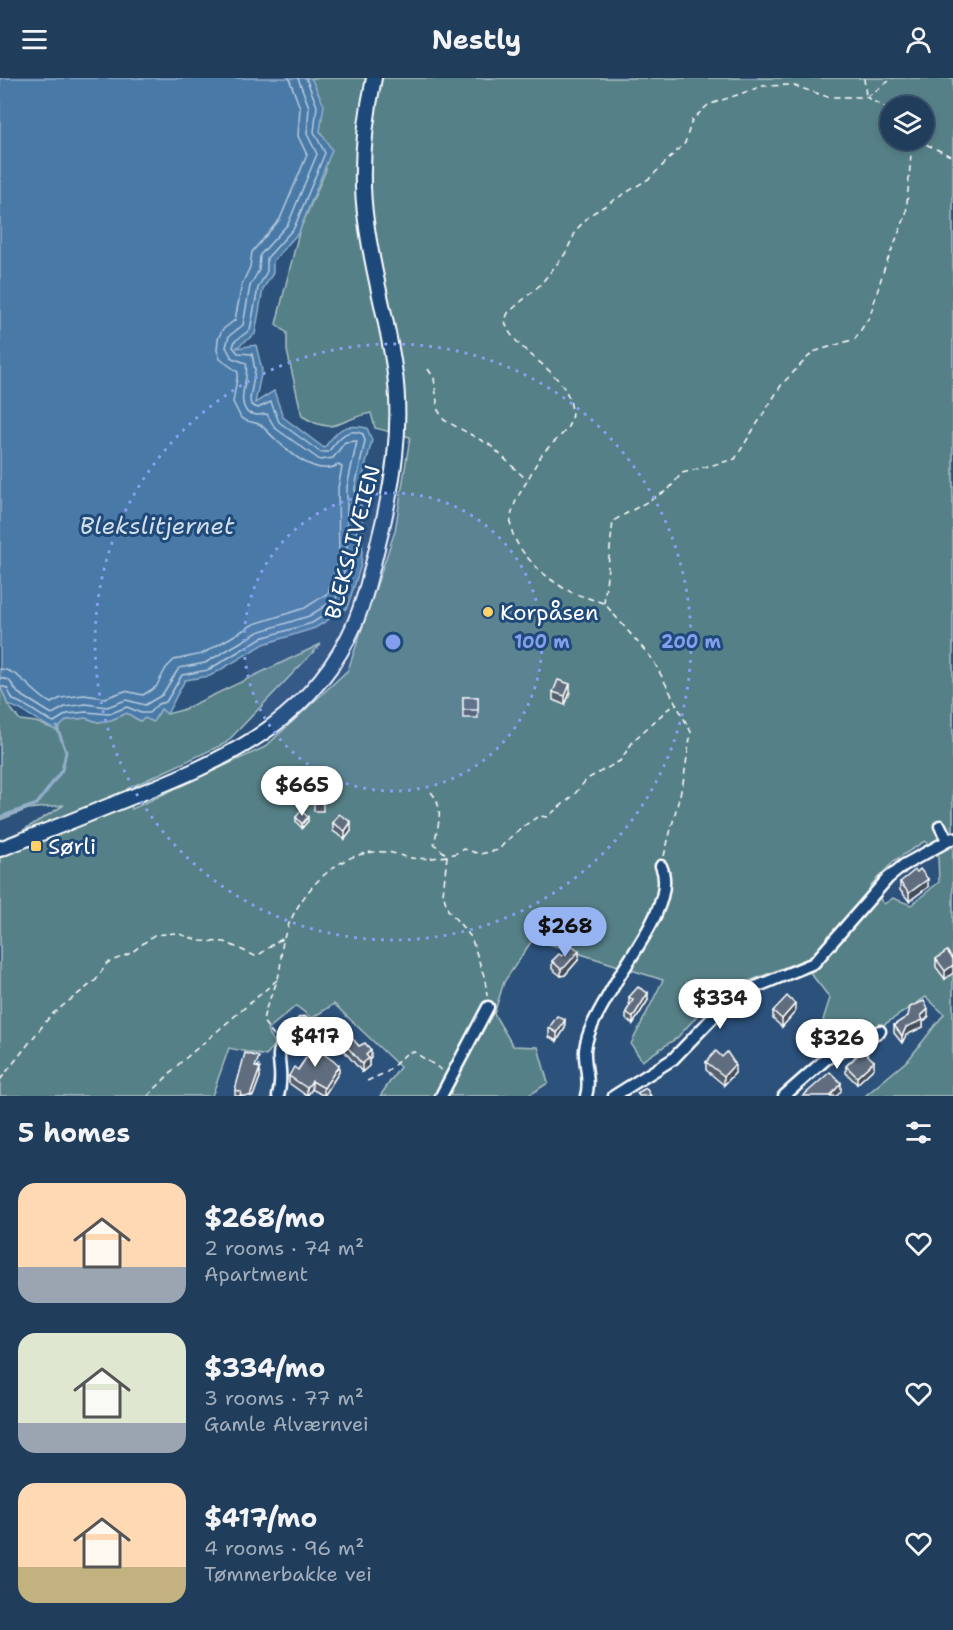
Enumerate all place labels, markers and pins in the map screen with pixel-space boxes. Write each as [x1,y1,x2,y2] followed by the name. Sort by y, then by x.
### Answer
[500,598,599,627] place label: Korpåsen
[481,605,495,619] marker: Korpåsen
[383,632,403,652] centre of rings
[266,766,338,817] pin: $665
[48,832,96,861] place label: Sørli
[29,839,43,853] marker: Sørli
[529,907,601,958] pin: $268
[684,979,756,1030] pin: $334
[279,1017,351,1068] pin: $417
[801,1019,873,1070] pin: $326

